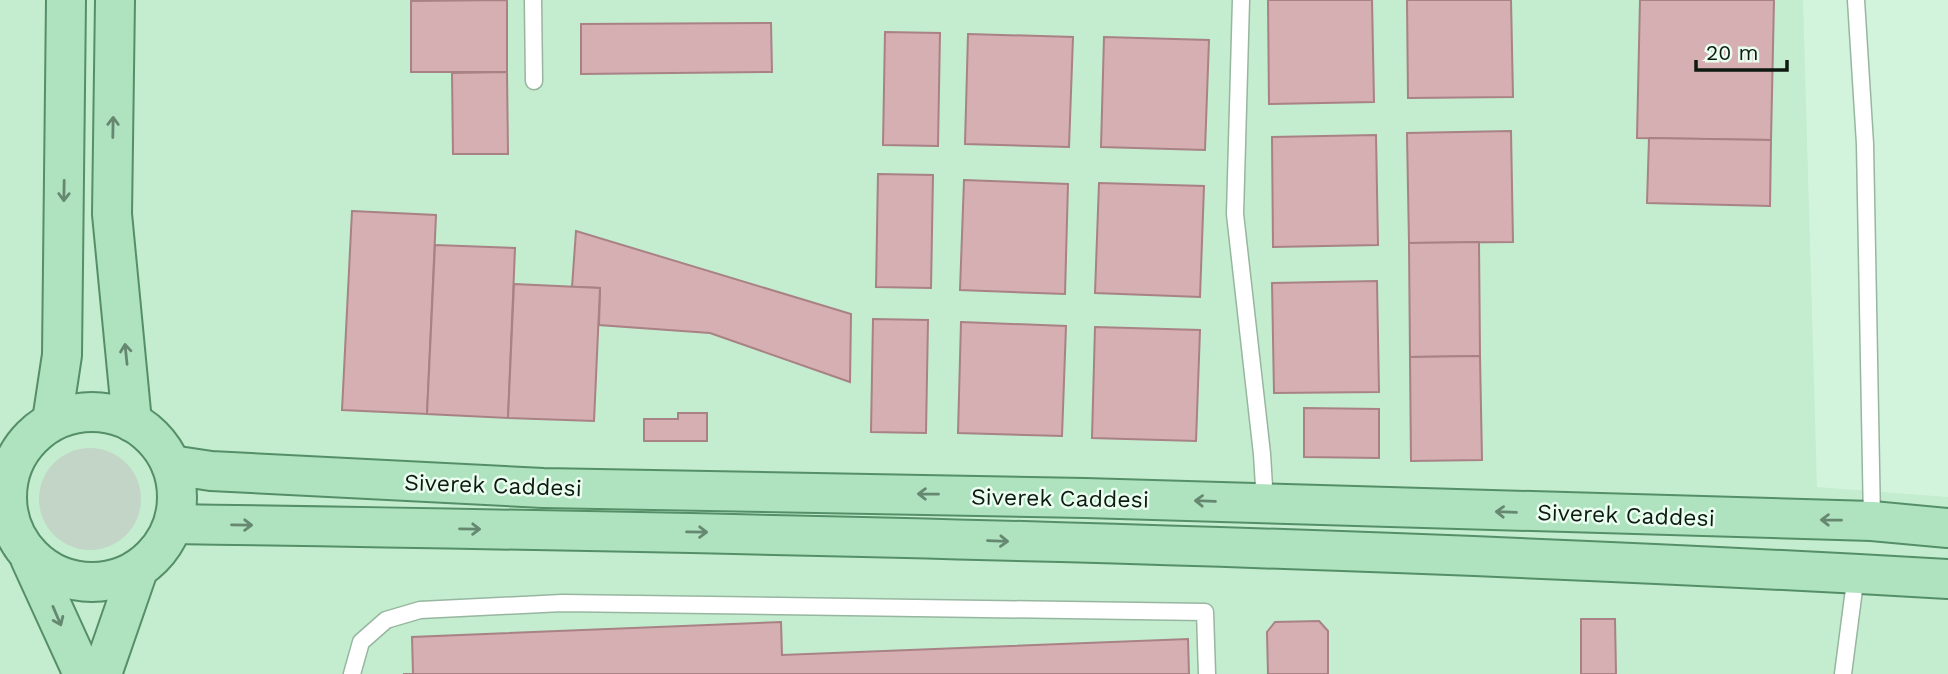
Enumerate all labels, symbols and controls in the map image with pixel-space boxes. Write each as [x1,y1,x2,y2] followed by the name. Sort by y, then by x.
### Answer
[1696,28,1787,72] scale bar
[1706,40,1758,65] text: 20 m
[106,116,120,139] one-way arrow
[57,179,71,202] one-way arrow
[119,343,132,366] one-way arrow
[404,469,582,502] street label: Siverek Caddesi
[971,483,1149,514] street label: Siverek Caddesi
[917,488,940,501] one-way arrow
[1194,495,1217,508] one-way arrow
[1537,499,1715,532] street label: Siverek Caddesi
[1494,505,1517,518] one-way arrow
[1820,514,1843,527] one-way arrow
[230,518,253,532] one-way arrow
[458,522,481,535] one-way arrow
[685,526,708,539] one-way arrow
[986,535,1009,548] one-way arrow
[52,604,65,626] one-way arrow

